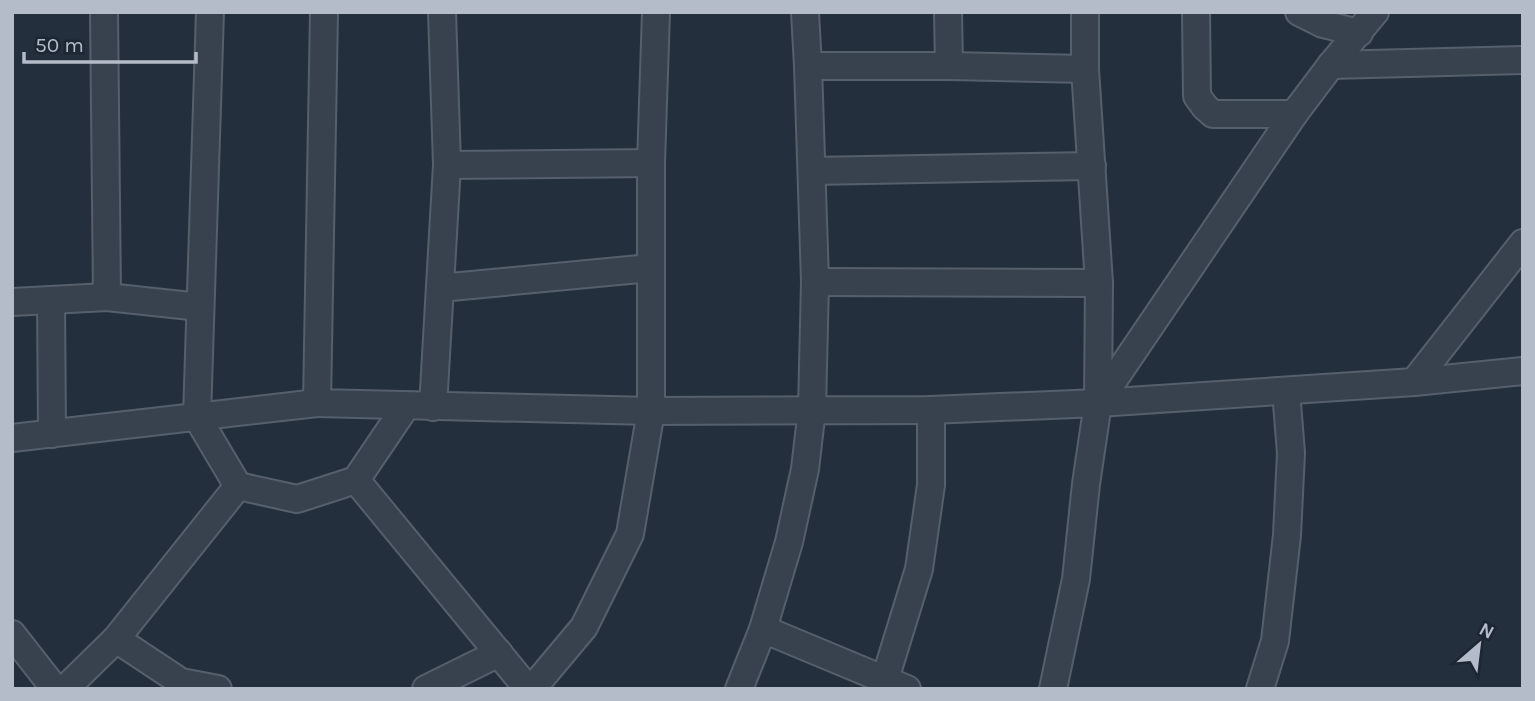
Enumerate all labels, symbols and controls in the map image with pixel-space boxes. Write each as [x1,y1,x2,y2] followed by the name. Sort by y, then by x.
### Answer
[24,21,196,65] scale bar
[35,33,84,57] text: 50 m
[1444,610,1514,680] north arrow
[1475,618,1498,644] text: N

